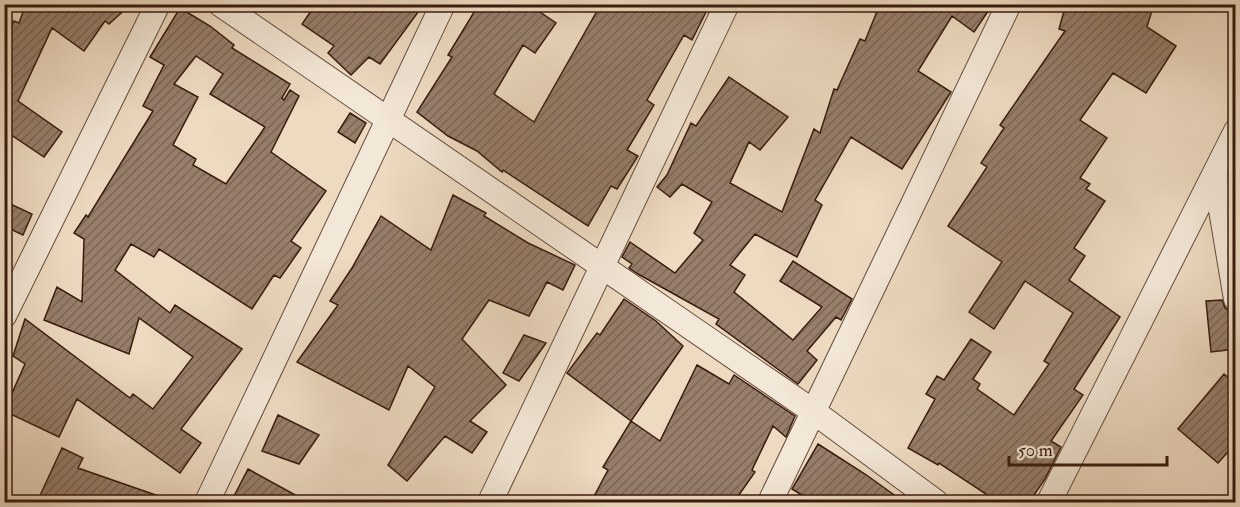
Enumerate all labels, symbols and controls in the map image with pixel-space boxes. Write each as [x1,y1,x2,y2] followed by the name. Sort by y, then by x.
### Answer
[1009,429,1166,467] scale bar
[1018,439,1053,462] text: 50 m

